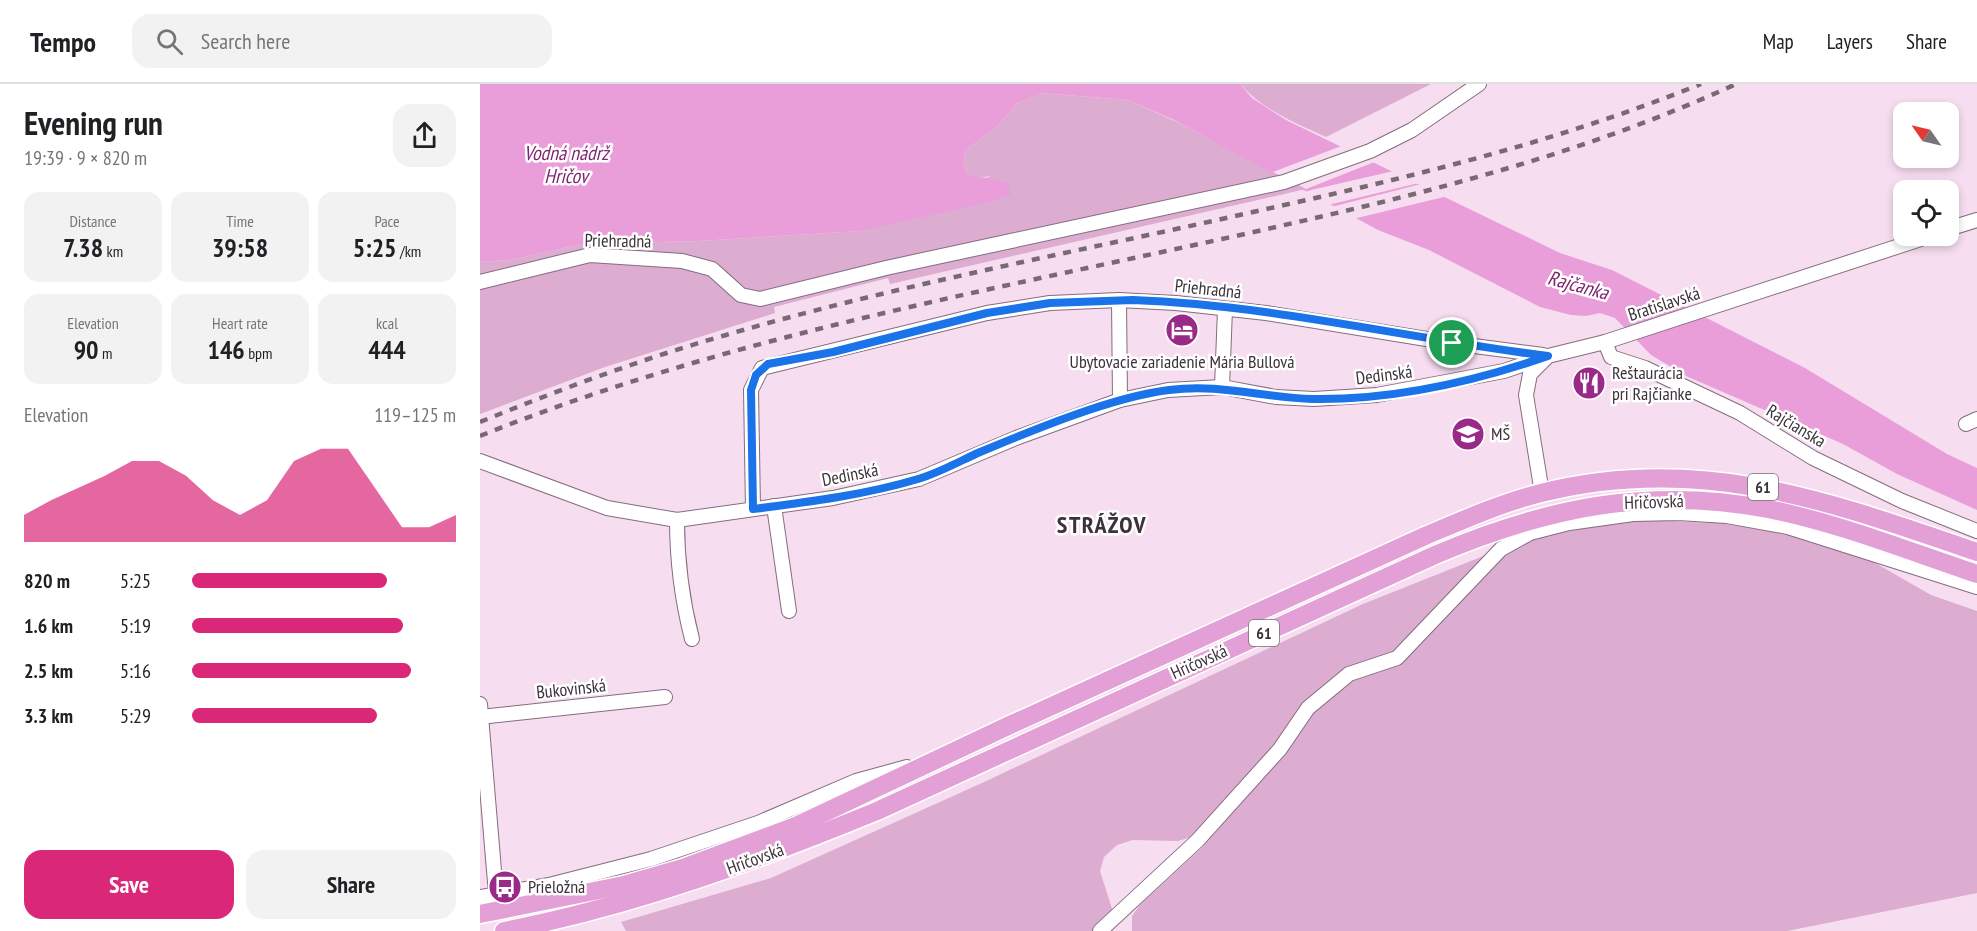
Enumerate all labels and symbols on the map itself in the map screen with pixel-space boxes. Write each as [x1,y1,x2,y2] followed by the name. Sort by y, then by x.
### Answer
[1893,102,1959,168] north arrow
[524,140,611,189] water label: Vodná nádrž Hričov
[584,228,652,253] street label: Priehradná
[1545,264,1612,306] water label: Rajčanka
[1174,274,1243,303] street label: Priehradná
[1625,281,1703,326] street label: Bratislavská
[1164,312,1200,348] hotel icon: Ubytovacie zariadenie Mária Bullová
[1426,317,1477,368] pin
[1070,350,1294,373] place label: Ubytovacie zariadenie Mária Bullová
[1354,360,1414,389] street label: Dedinská
[1612,361,1692,405] place label: Reštaurácia pri Rajčianke
[1571,365,1607,401] restaurant icon: Reštaurácia pri Rajčianke
[1762,399,1830,452] street label: Rajčianska
[1450,416,1486,452] school or university icon: MŠ
[1491,422,1510,445] place label: MŠ
[820,458,880,491] street label: Dedinská
[1748,474,1778,500] road number: 61
[1624,489,1684,514] street label: Hričovská
[1057,509,1147,540] district label: STRÁŽOV
[1249,620,1279,646] road number: 61
[1167,639,1231,684] street label: Hričovská
[535,673,607,704] street label: Bukovinská
[723,838,787,880] street label: Hričovská
[487,869,523,905] bus stop icon: Prieložná
[528,875,585,898] place label: Prieložná

